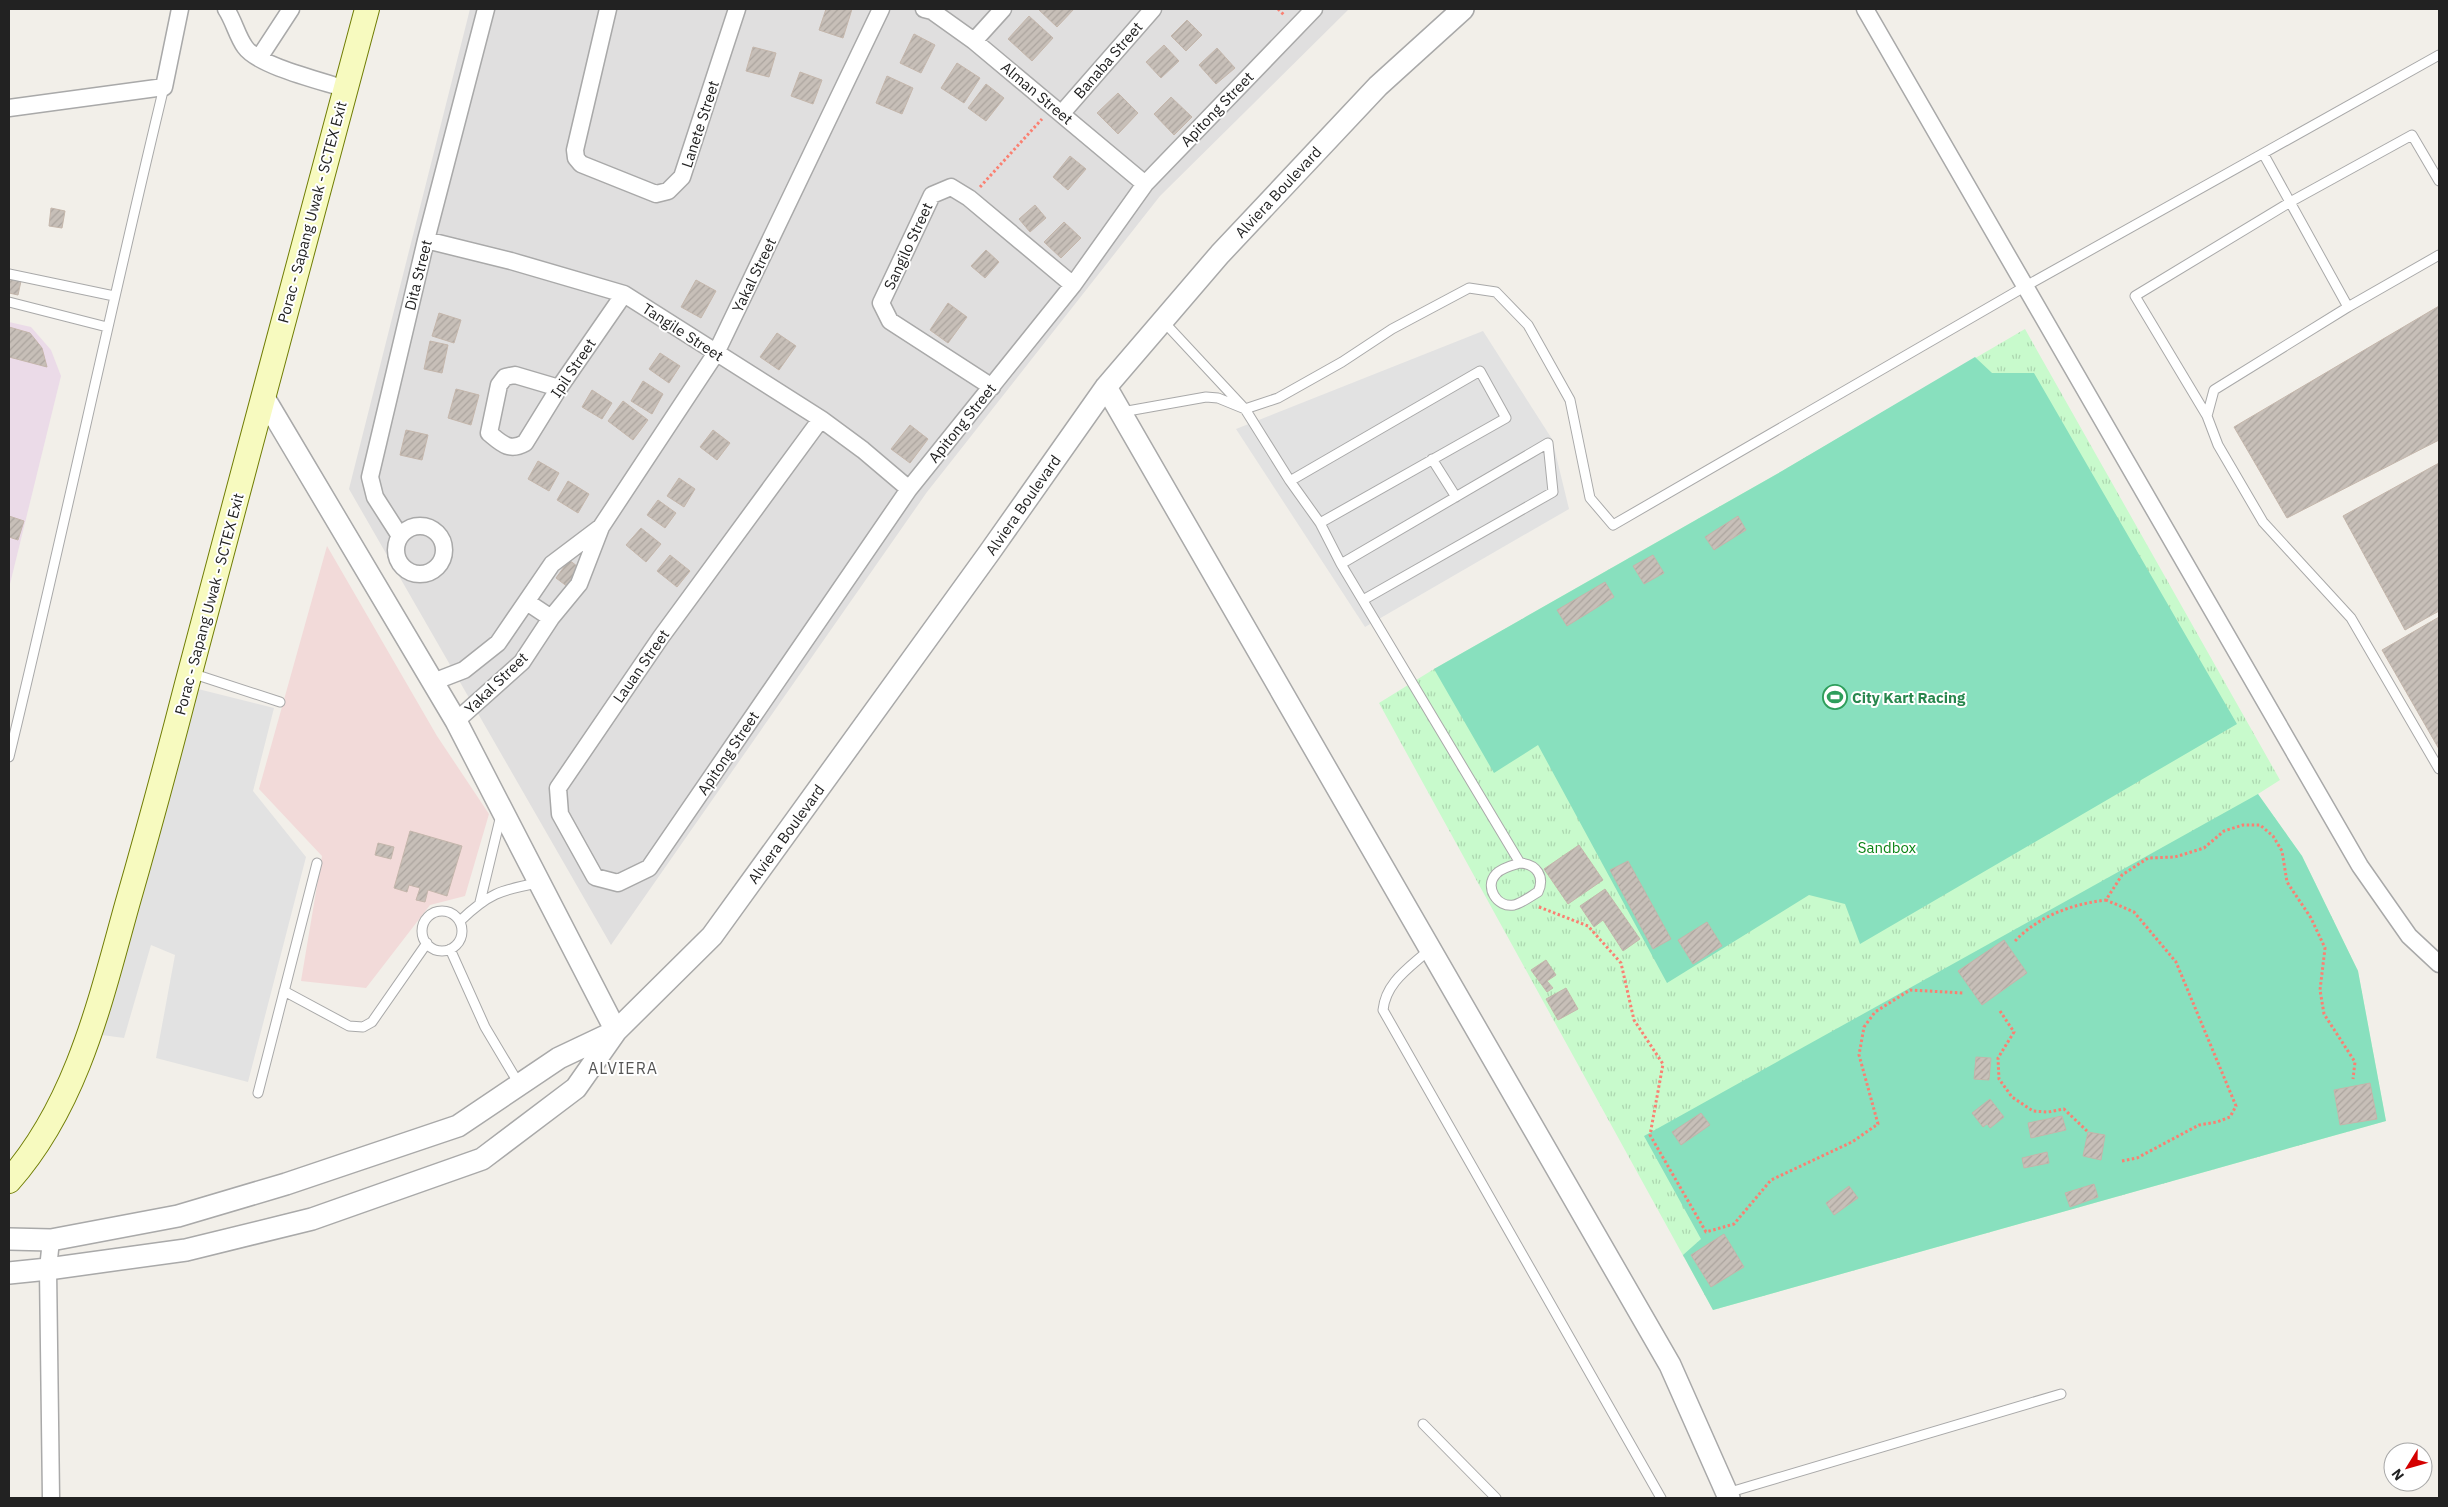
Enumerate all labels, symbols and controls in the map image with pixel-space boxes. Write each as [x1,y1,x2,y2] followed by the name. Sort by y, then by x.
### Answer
[1069,18,1147,102] street label: Banaba Street
[997,57,1077,129] street label: Alman Street
[1177,68,1257,150] street label: Apitong Street
[677,78,723,170] street label: Lanete Street
[273,99,351,325] street label: Porac - Sapang Uwak - SCTEX Exit
[1231,142,1325,242] street label: Alviera Boulevard
[880,199,936,293] street label: Sangilo Street
[728,235,780,315] street label: Yakal Street
[400,238,436,312] street label: Dita Street
[639,299,727,365] street label: Tangile Street
[546,335,600,401] street label: Ipil Street
[924,379,1000,467] street label: Apitong Street
[981,451,1065,559] street label: Alviera Boulevard
[170,491,248,717] street label: Porac - Sapang Uwak - SCTEX Exit
[609,626,673,706] street label: Lauan Street
[460,648,532,718] street label: Yakal Street
[1822,684,1848,710] sports icon: City Kart Racing
[1852,688,1966,707] place label: City Kart Racing
[693,708,763,798] street label: Apitong Street
[744,781,828,887] street label: Alviera Boulevard
[1858,838,1917,857] park label: Sandbox
[588,1058,658,1078] district label: ALVIERA
[2383,1442,2433,1492] north arrow
[2387,1465,2408,1484] text: N

